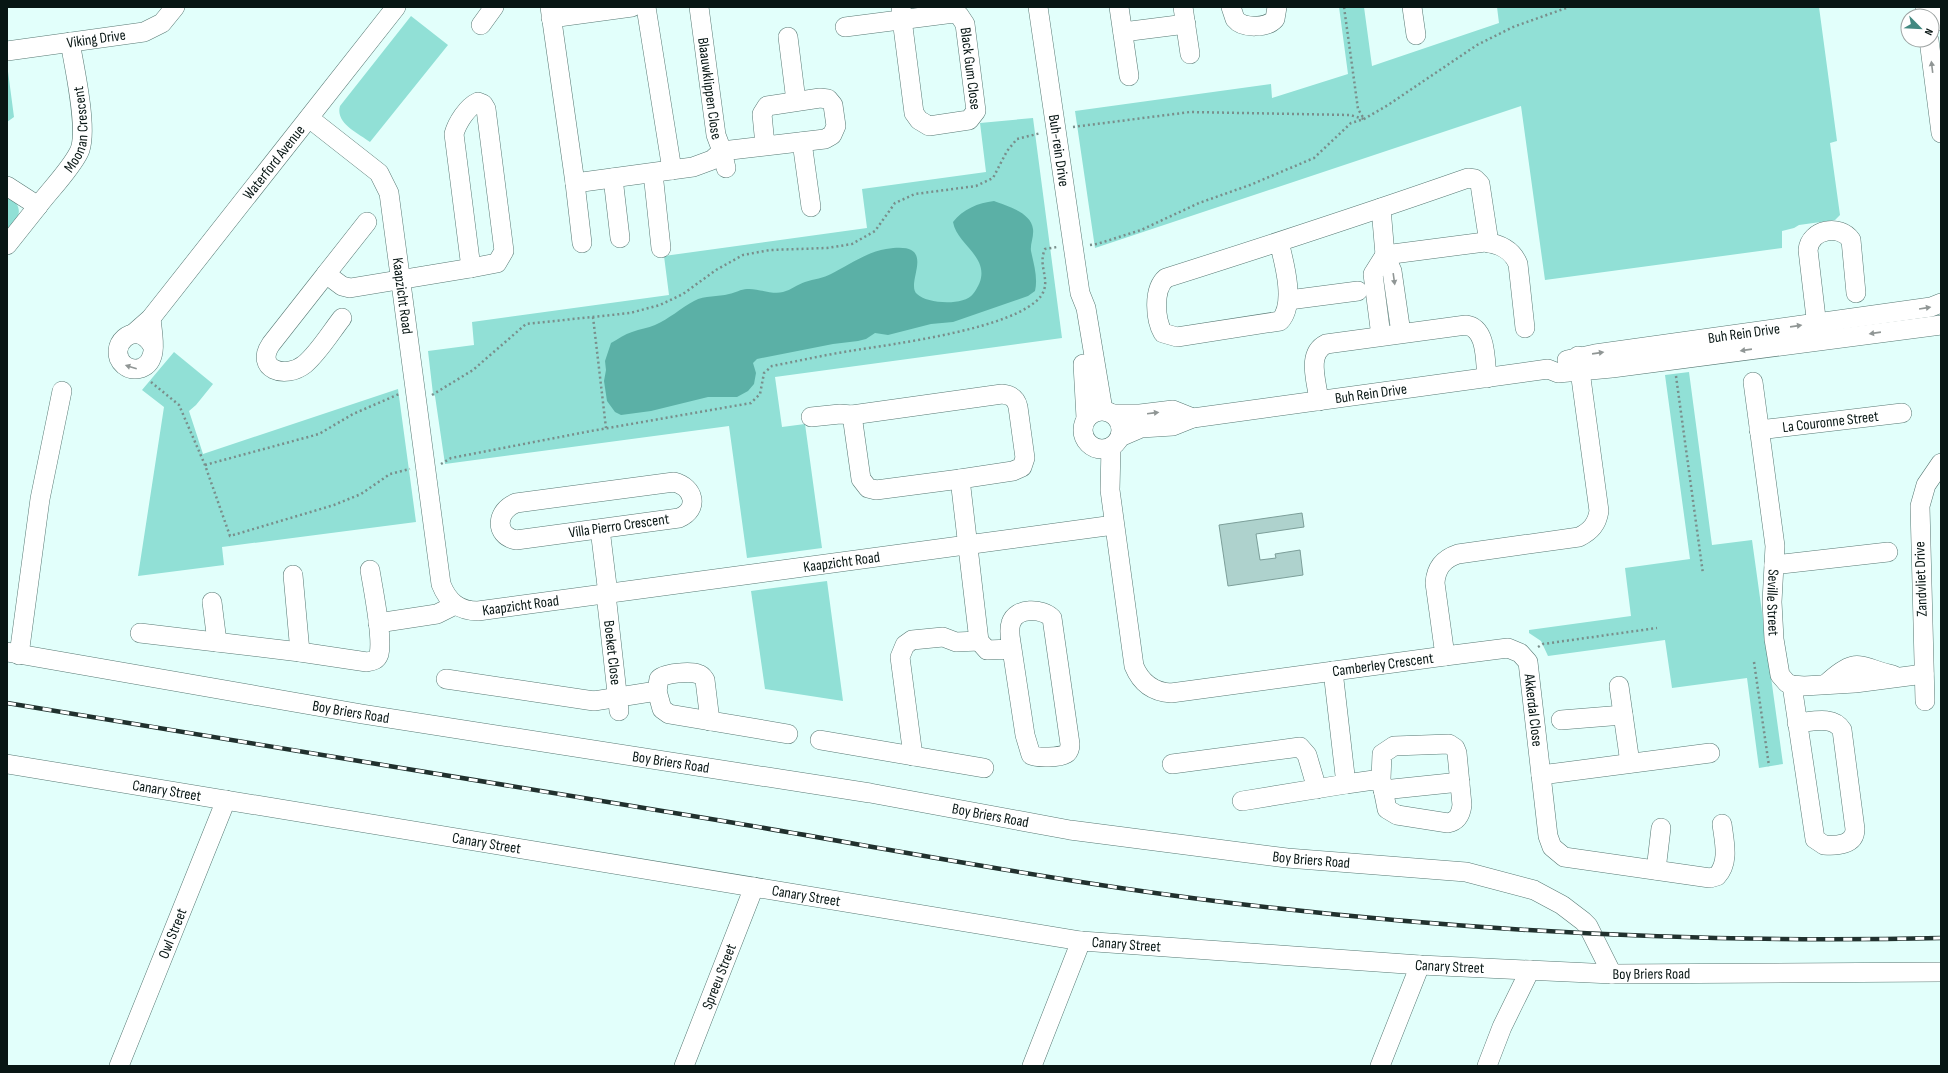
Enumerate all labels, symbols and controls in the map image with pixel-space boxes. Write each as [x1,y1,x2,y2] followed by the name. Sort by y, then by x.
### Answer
[1900,8,1940,48] north arrow
[66,25,127,52] street label: Viking Drive
[956,26,985,111] street label: Black Gum Close
[1921,27,1936,37] text: N
[694,36,726,142] street label: Blaauwklippen Close
[1929,61,1935,73] one-way arrow
[59,85,92,176] street label: Moonan Crescent
[1044,113,1074,188] street label: Buh-rein Drive
[238,121,309,203] street label: Waterford Avenue
[388,256,417,335] street label: Kaapzicht Road
[1391,273,1397,285] one-way arrow
[1919,305,1931,311] one-way arrow
[1707,319,1781,348] street label: Buh Rein Drive
[1790,323,1802,329] one-way arrow
[1868,330,1881,336] one-way arrow
[1740,347,1752,353] one-way arrow
[1592,350,1604,357] one-way arrow
[125,364,137,370] one-way arrow
[1334,379,1408,408] street label: Buh Rein Drive
[1781,406,1880,437] street label: La Couronne Street
[1147,409,1159,416] one-way arrow
[568,509,671,542] street label: Villa Pierro Crescent
[1910,541,1932,617] street label: Zandvliet Drive
[802,547,881,576] street label: Kaapzicht Road
[1762,569,1783,637] street label: Seville Street
[481,591,560,620] street label: Kaapzicht Road
[599,619,626,686] street label: Boeket Close
[1331,648,1435,681] street label: Camberley Crescent
[1520,672,1547,747] street label: Akkerdal Close
[311,696,391,728] street label: Boy Briers Road
[631,747,711,777] street label: Boy Briers Road
[131,775,203,805] street label: Canary Street
[951,799,1030,832] street label: Boy Briers Road
[451,828,523,858] street label: Canary Street
[1271,847,1351,872] street label: Boy Briers Road
[770,881,842,911] street label: Canary Street
[154,905,191,961] street label: Owl Street
[1091,932,1162,956] street label: Canary Street
[698,941,741,1012] street label: Spreeu Street
[1414,955,1485,978] street label: Canary Street
[1613,964,1690,983] street label: Boy Briers Road

